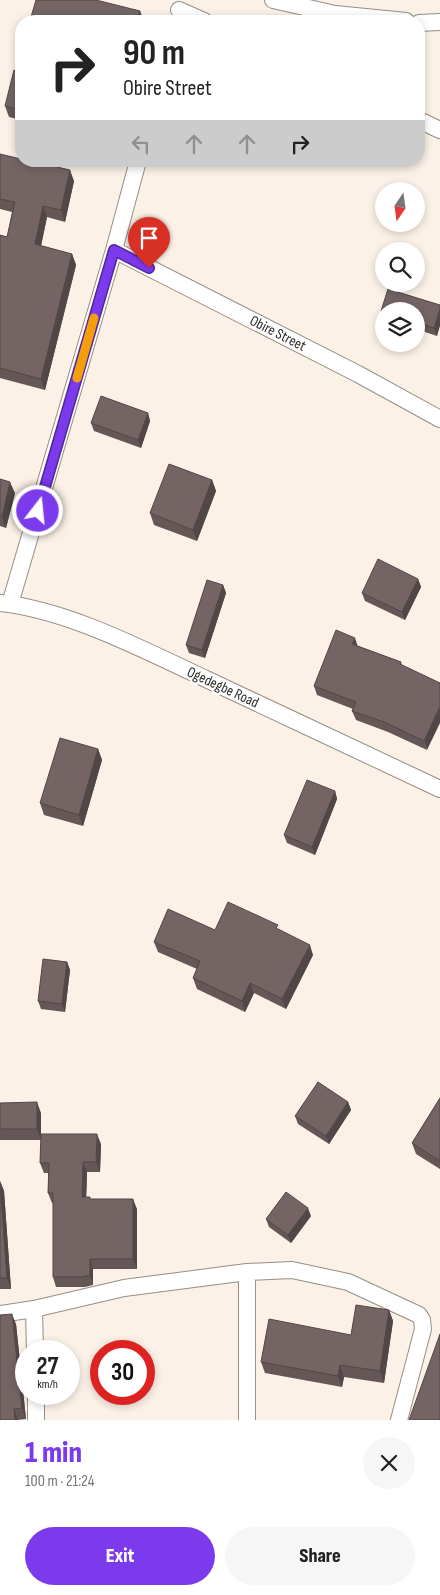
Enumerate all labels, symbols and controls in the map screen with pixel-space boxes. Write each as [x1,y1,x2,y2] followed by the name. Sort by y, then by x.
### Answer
[123,32,185,75] text: 90 m
[40,35,105,100] icon: right
[123,75,212,102] text: Obire Street
[127,130,155,158] icon: left
[180,130,208,158] icon: ahead
[233,130,261,158] icon: ahead
[286,130,314,158] icon: right
[375,182,425,232] north arrow
[375,182,425,352] map controls
[128,217,170,268] pin
[135,224,163,252] icon: arrive
[375,242,425,292] button: search
[375,302,425,352] button: layers
[246,311,309,356] street label: Obire Street
[11,484,63,536] position arrow
[184,663,262,712] street label: Ogedegbe Road
[90,1340,155,1405] speed limit sign: 30
[37,1351,58,1382] text: 27
[37,1377,58,1392] text: km/h
[25,1435,82,1471] text: 1 min
[363,1437,415,1489] button: close
[25,1472,94,1491] text: 100 m · 21:24
[25,1527,215,1585] button: Exit
[225,1527,415,1585] button: Share

